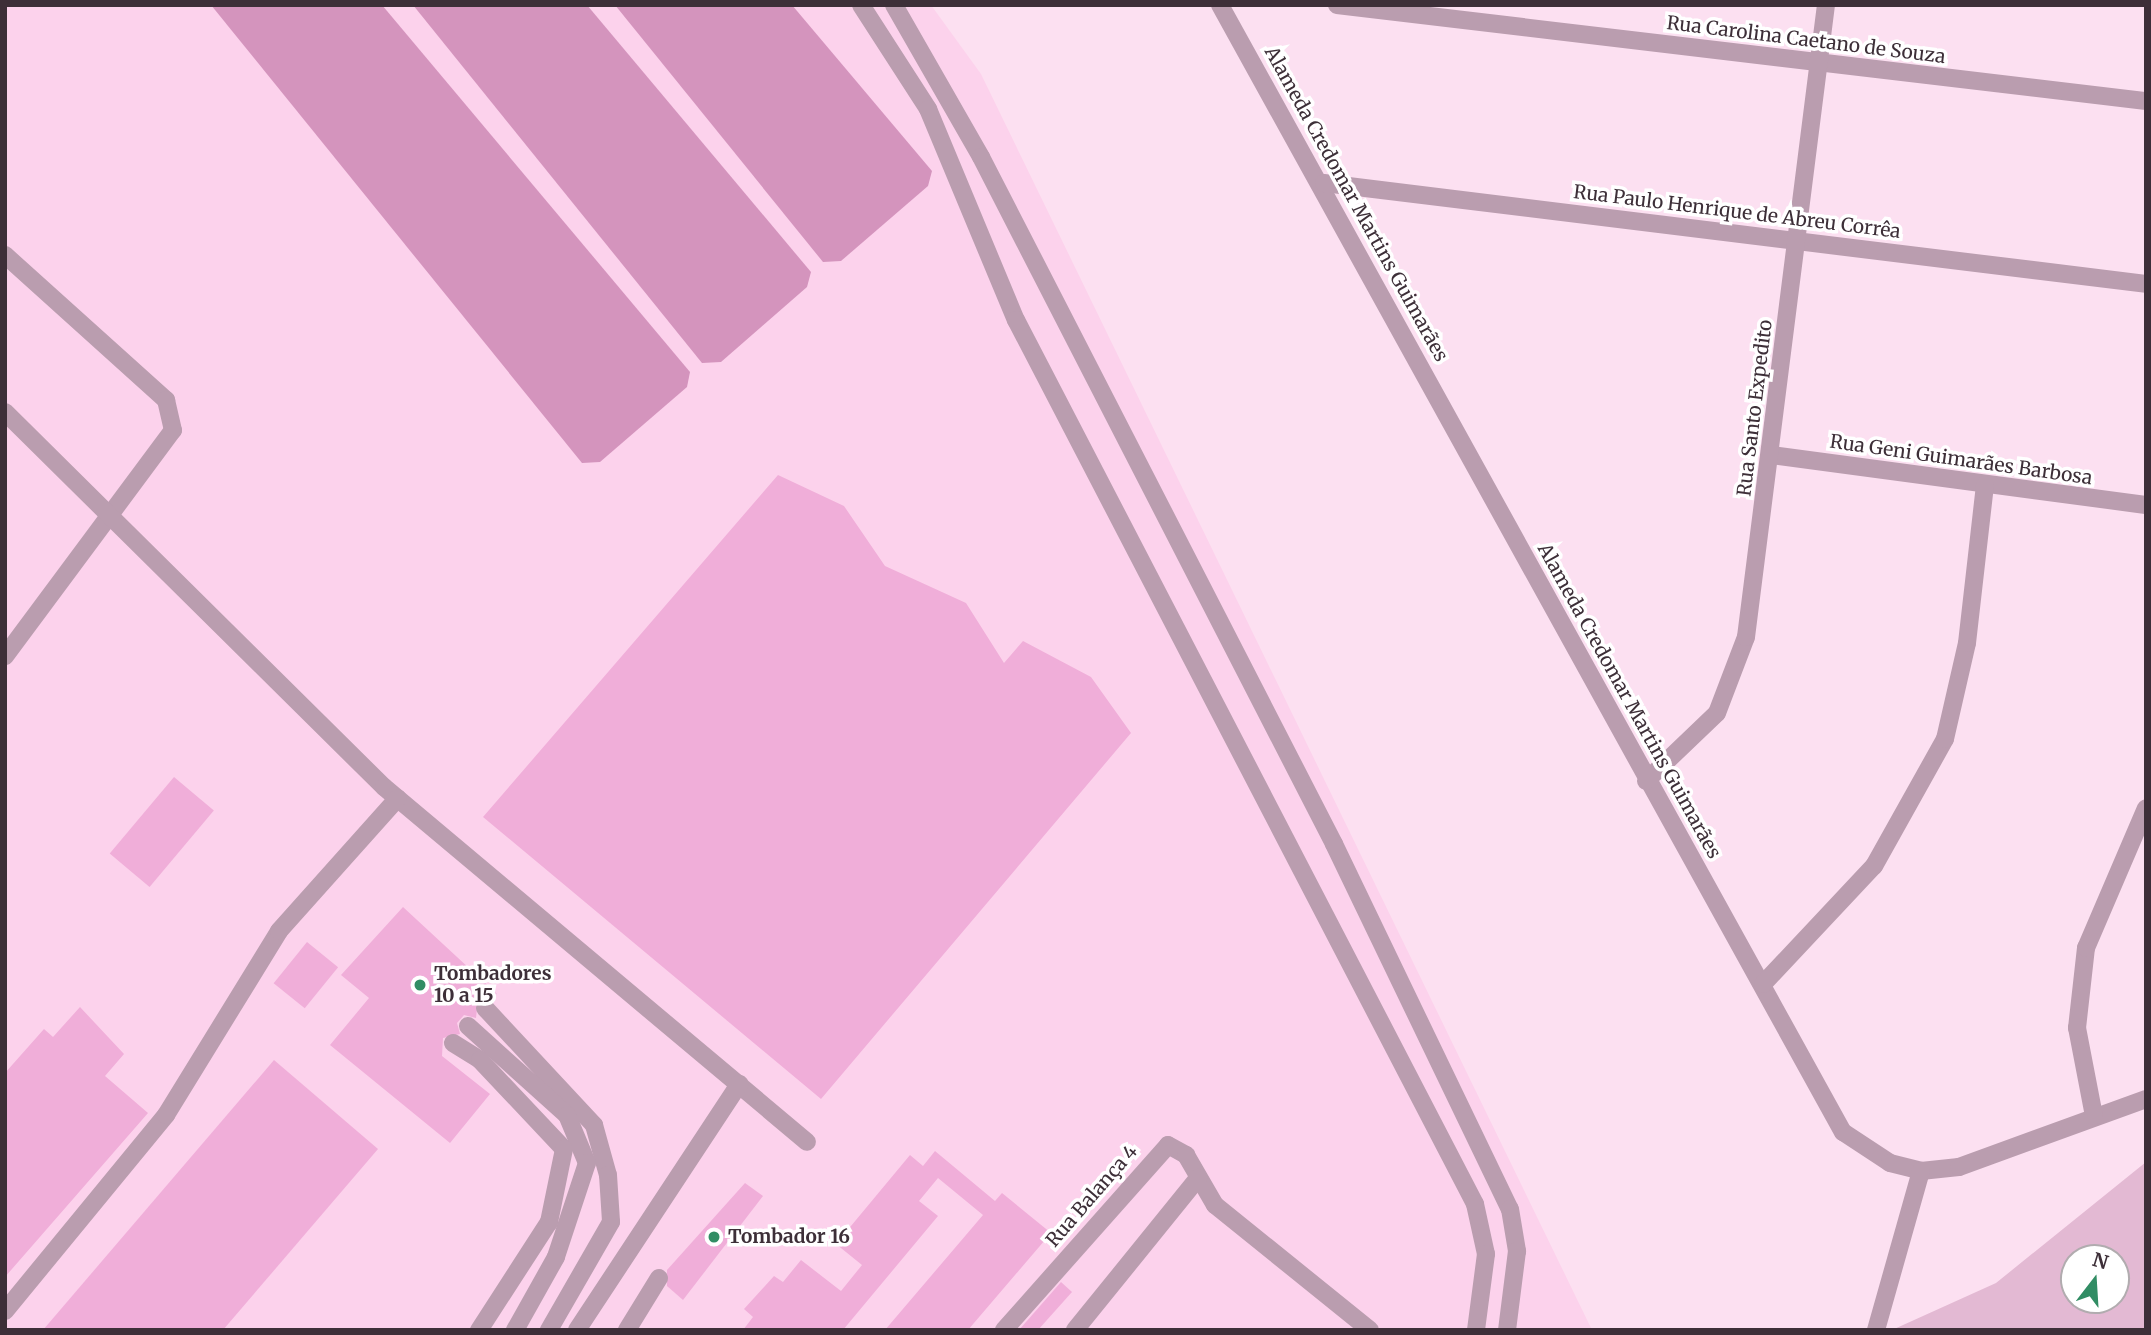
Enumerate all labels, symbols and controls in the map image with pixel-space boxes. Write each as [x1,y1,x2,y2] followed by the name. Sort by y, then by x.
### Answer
[1665,12,1947,68] street label: Rua Carolina Caetano de Souza
[1260,42,1452,366] street label: Alameda Credomar Martins Guimarães
[1572,181,1902,243] street label: Rua Paulo Henrique de Abreu Corrêa
[1733,318,1777,498] street label: Rua Santo Expedito
[1828,430,2094,490] street label: Rua Geni Guimarães Barbosa
[1533,539,1725,863] street label: Alameda Credomar Martins Guimarães
[434,963,552,1007] place label: Tombadores 10 a 15
[412,977,428,993] marker: Tombadores 10 a 15
[1041,1140,1143,1252] street label: Rua Balança 4
[728,1226,850,1248] place label: Tombador 16
[706,1229,722,1245] marker: Tombador 16
[2060,1244,2130,1314] north arrow
[2090,1247,2111,1274] text: N

